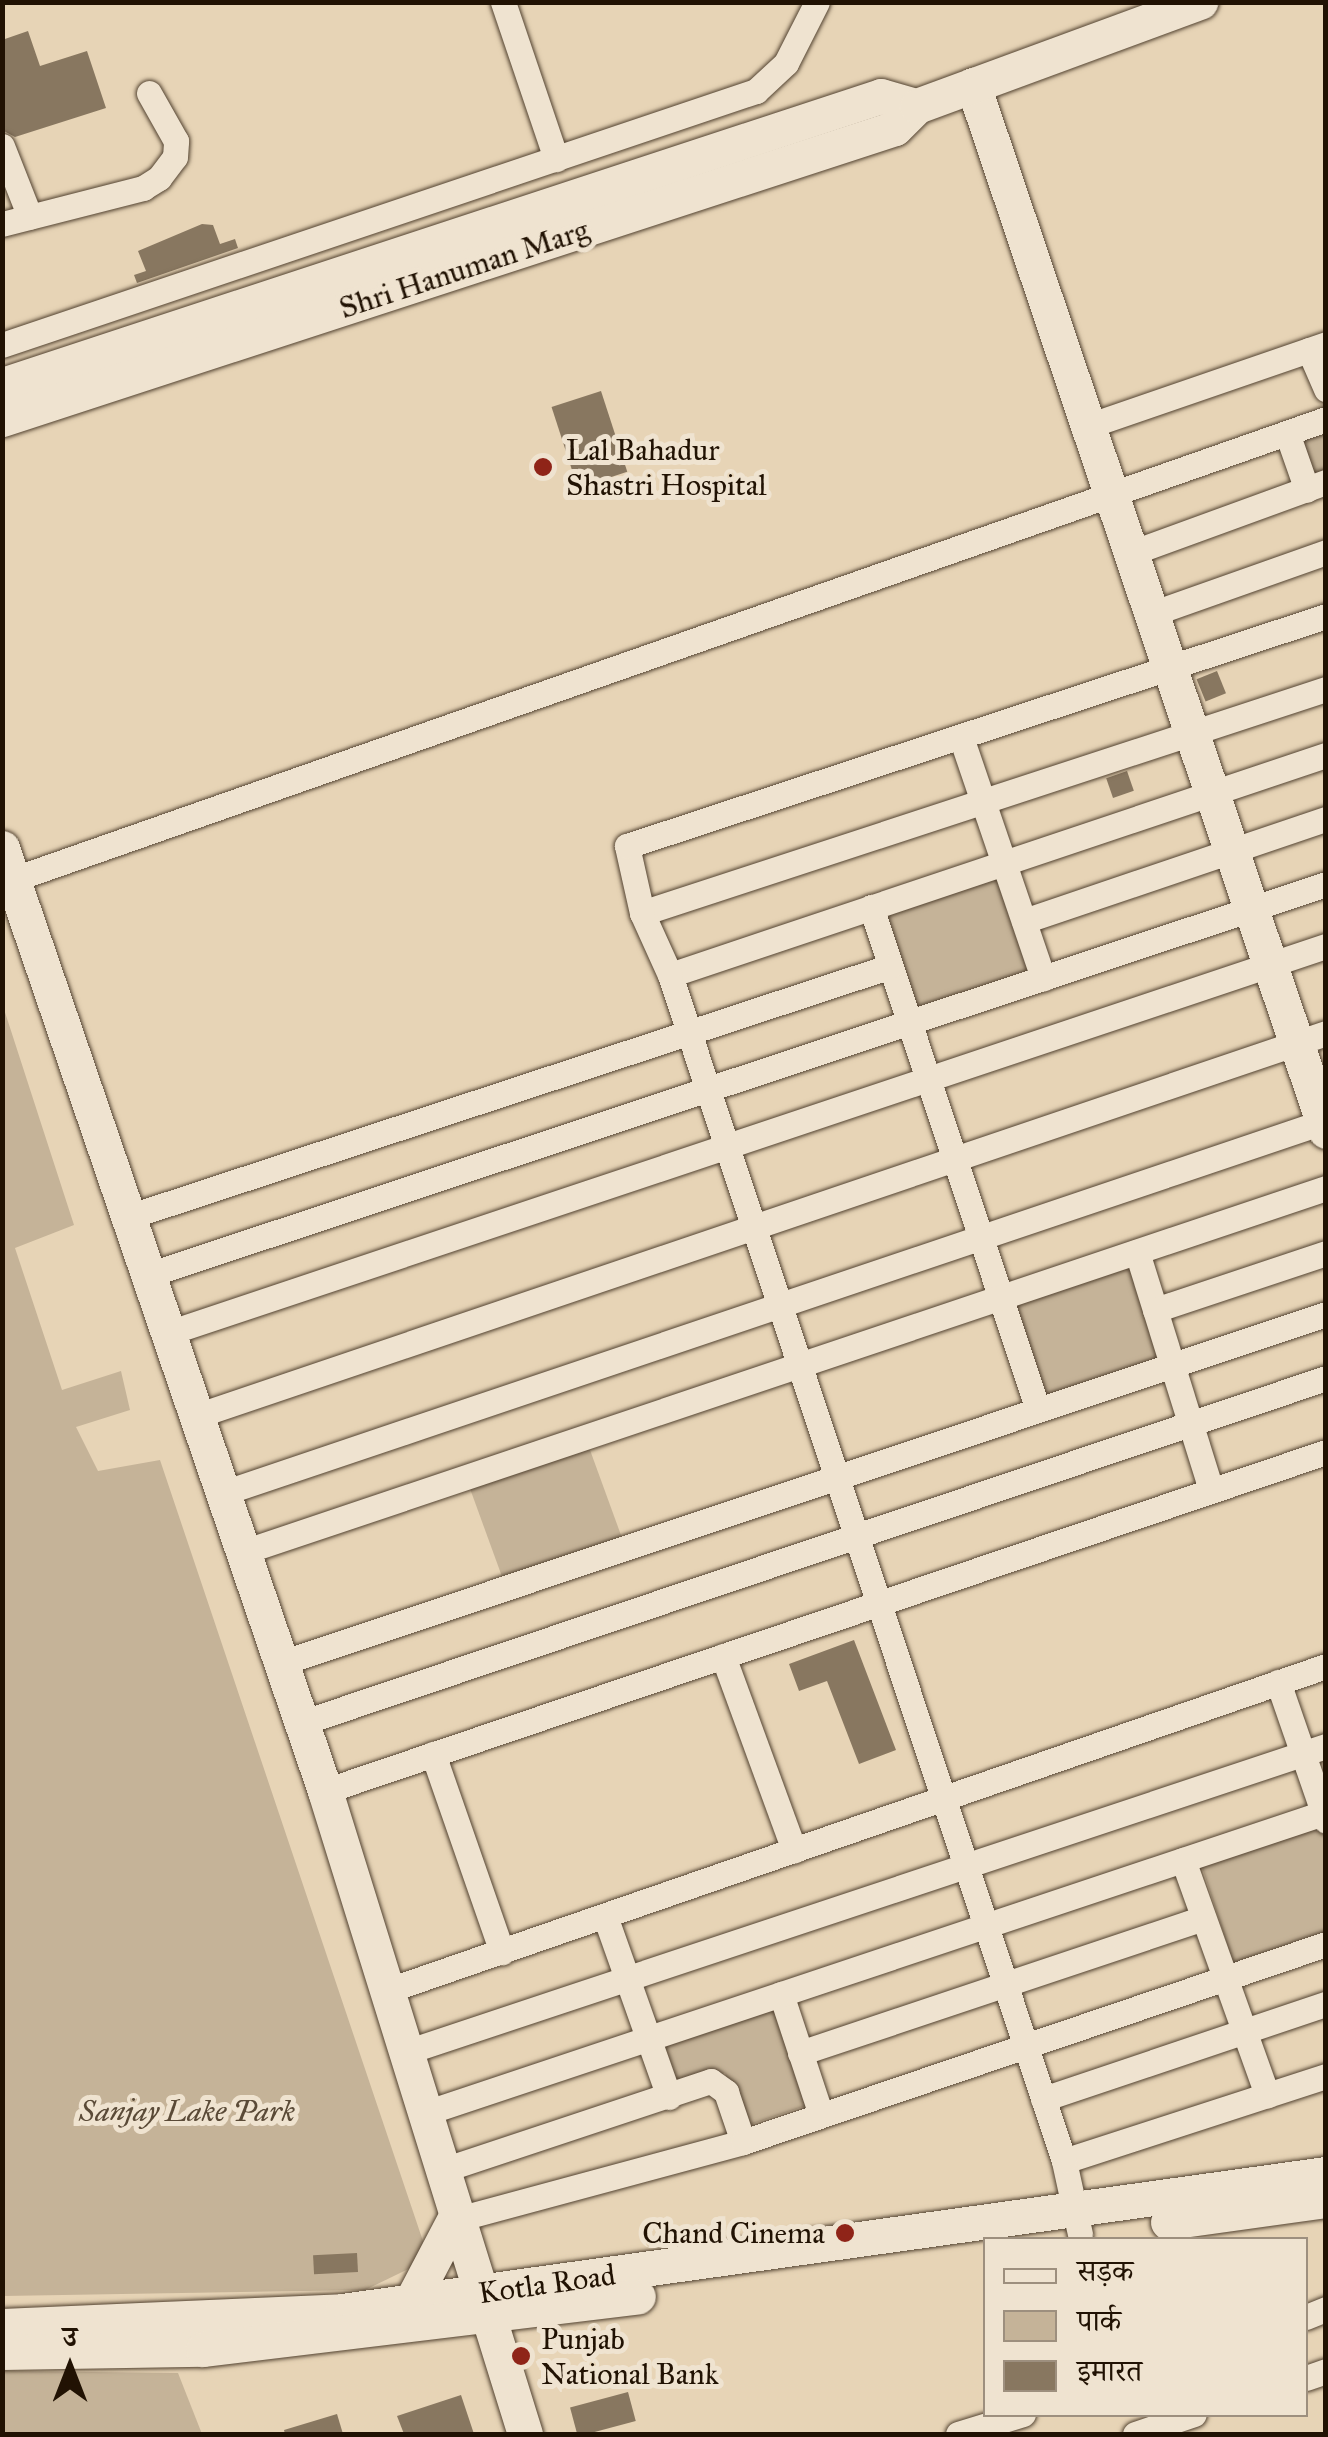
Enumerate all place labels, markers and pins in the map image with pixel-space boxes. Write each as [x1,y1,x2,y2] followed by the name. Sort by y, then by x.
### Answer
[566,432,767,502] place label: Lal Bahadur Shastri Hospital
[530,454,556,480] marker: Lal Bahadur Shastri Hospital
[642,2215,825,2251] place label: Chand Cinema
[834,2222,856,2244] marker: Chand Cinema
[541,2321,719,2392] place label: Punjab National Bank
[510,2345,532,2367] marker: Punjab National Bank

